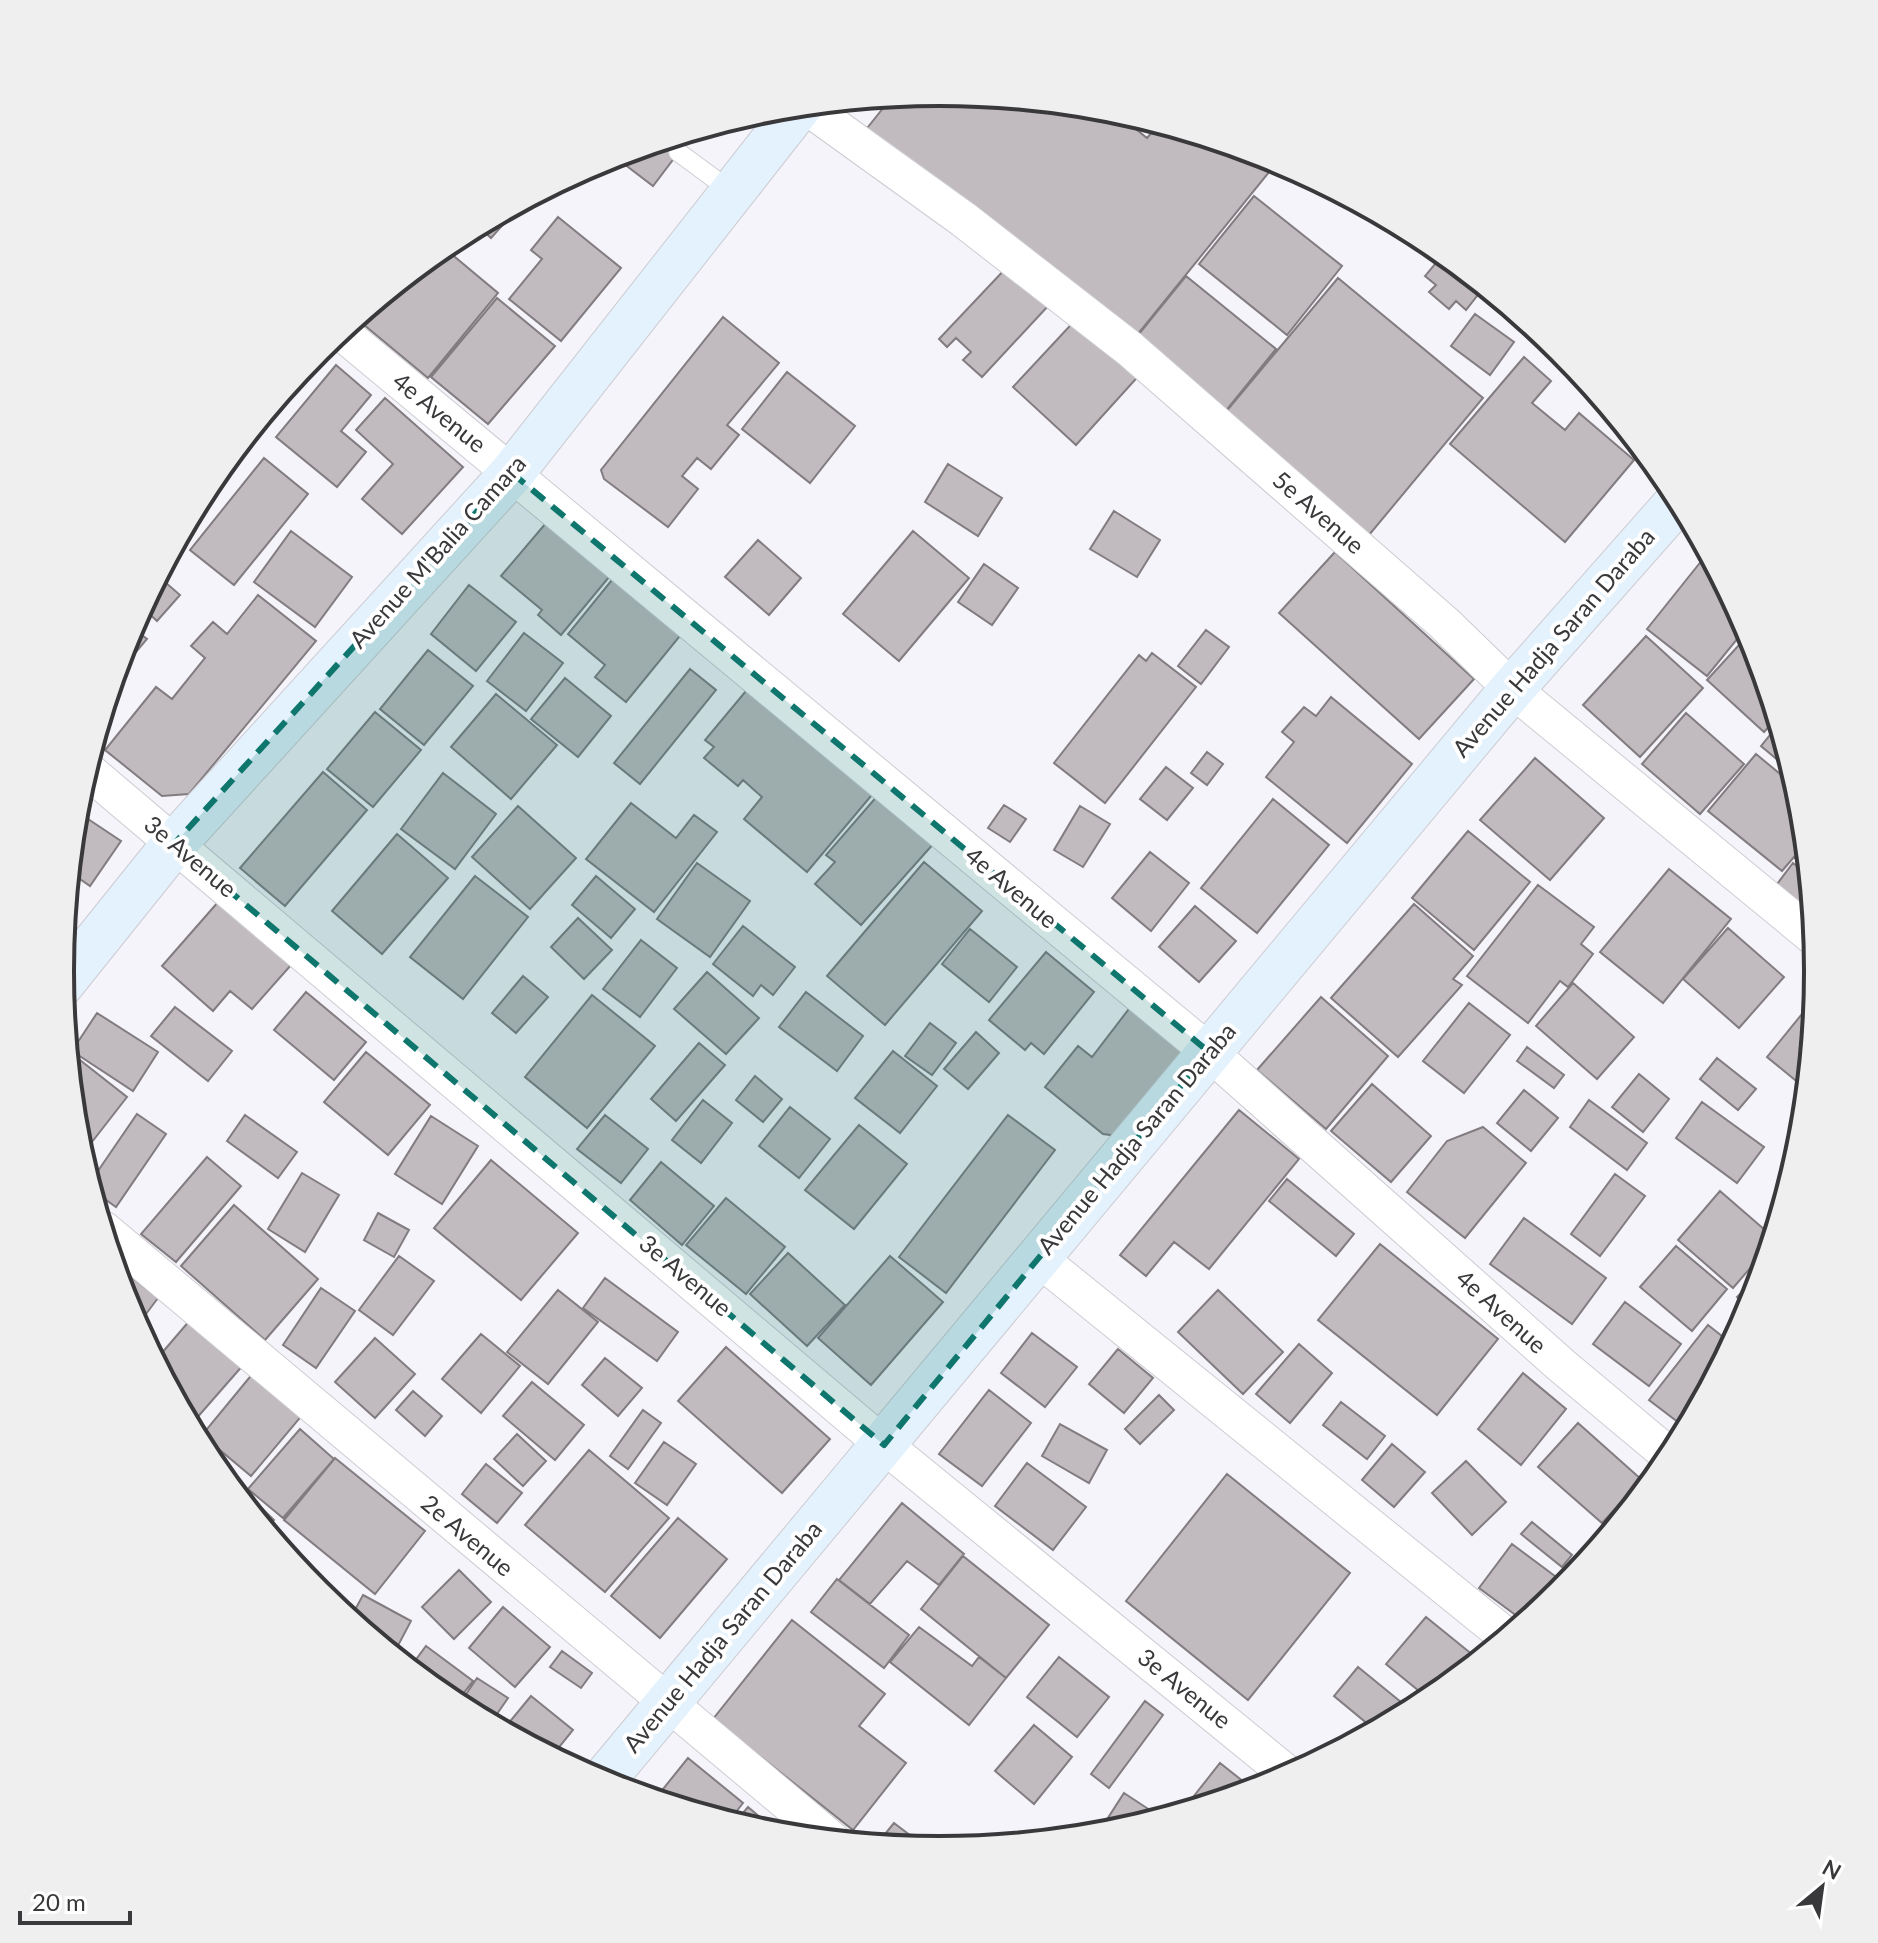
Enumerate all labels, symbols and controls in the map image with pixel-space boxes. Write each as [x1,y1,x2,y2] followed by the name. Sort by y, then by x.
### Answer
[388,366,492,458] street label: 4e Avenue
[343,449,531,653] street label: Avenue M'Balia Camara
[1267,464,1371,559] street label: 5e Avenue
[1446,522,1660,762] street label: Avenue Hadja Saran Daraba
[139,809,243,903] street label: 3e Avenue
[960,840,1064,934] street label: 4e Avenue
[1030,1016,1241,1260] street label: Avenue Hadja Saran Daraba
[634,1228,738,1322] street label: 3e Avenue
[1451,1263,1553,1359] street label: 4e Avenue
[416,1488,520,1582] street label: 2e Avenue
[616,1514,827,1758] street label: Avenue Hadja Saran Daraba
[1133,1642,1237,1734] street label: 3e Avenue
[1782,1847,1862,1927] north arrow
[1818,1853,1846,1885] text: N
[20,1875,130,1925] scale bar
[32,1887,86,1916] text: 20 m

